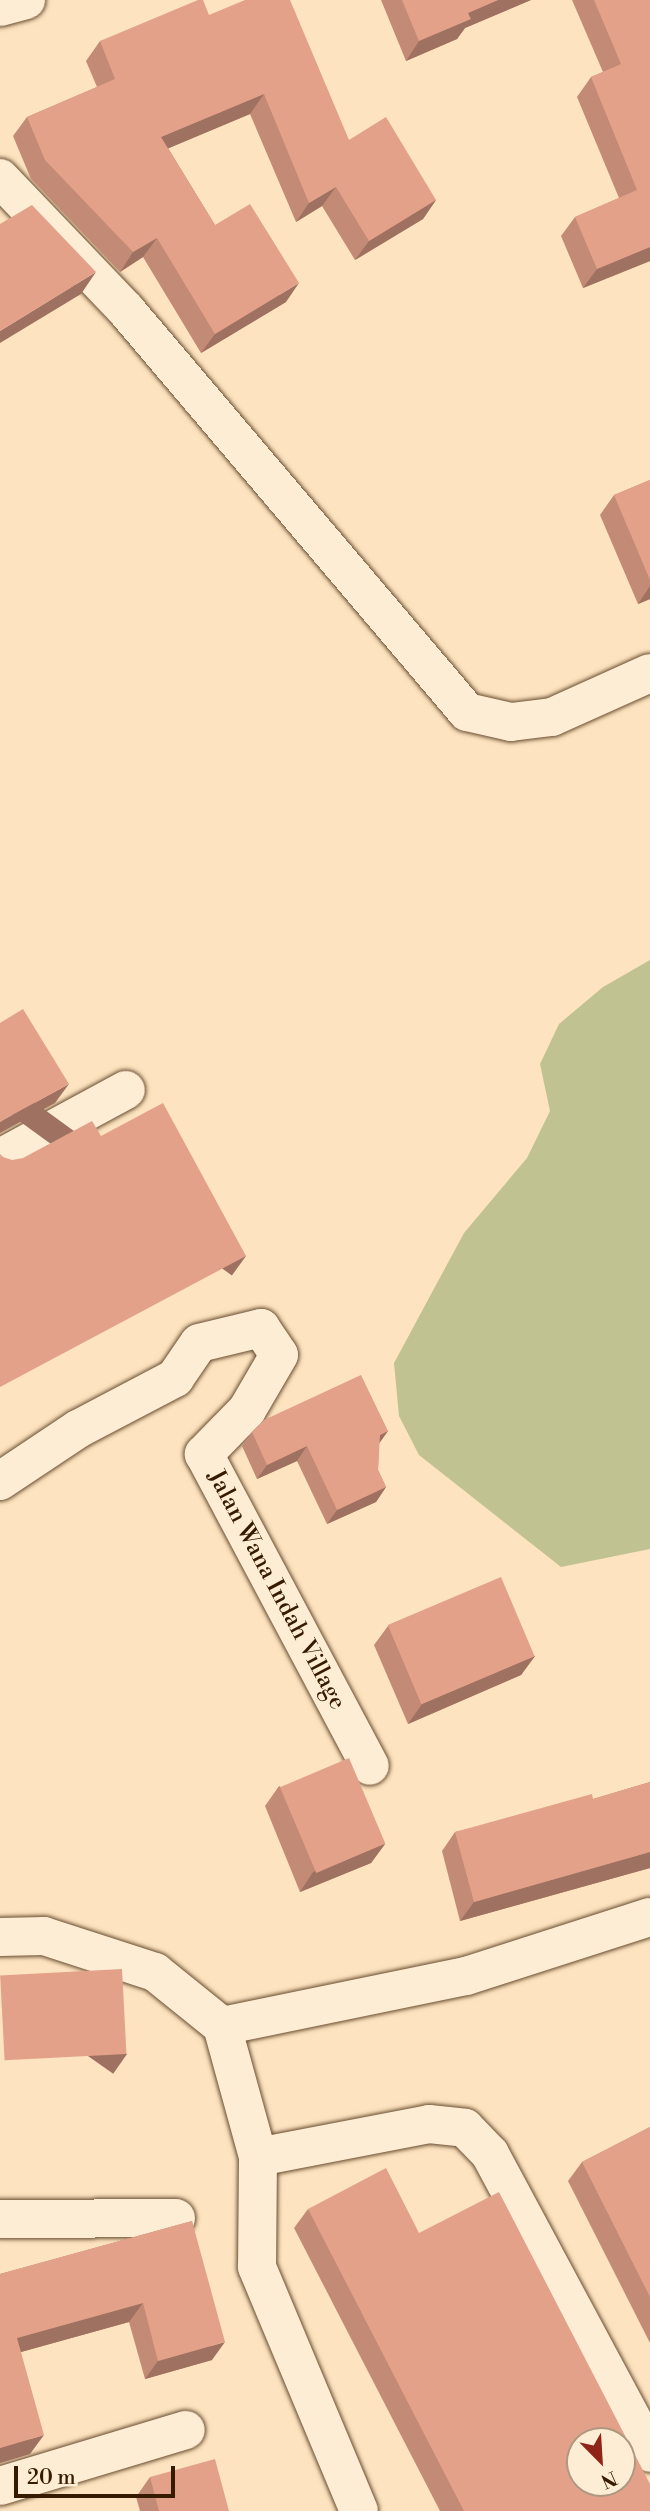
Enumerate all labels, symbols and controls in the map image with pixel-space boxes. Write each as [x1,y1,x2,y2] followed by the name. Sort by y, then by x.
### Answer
[201,1465,351,1715] street label: Jalan Wana Indah Village
[566,2427,636,2497] north arrow
[18,2452,178,2496] scale bar
[27,2465,76,2491] text: 20 m
[597,2465,620,2493] text: N

